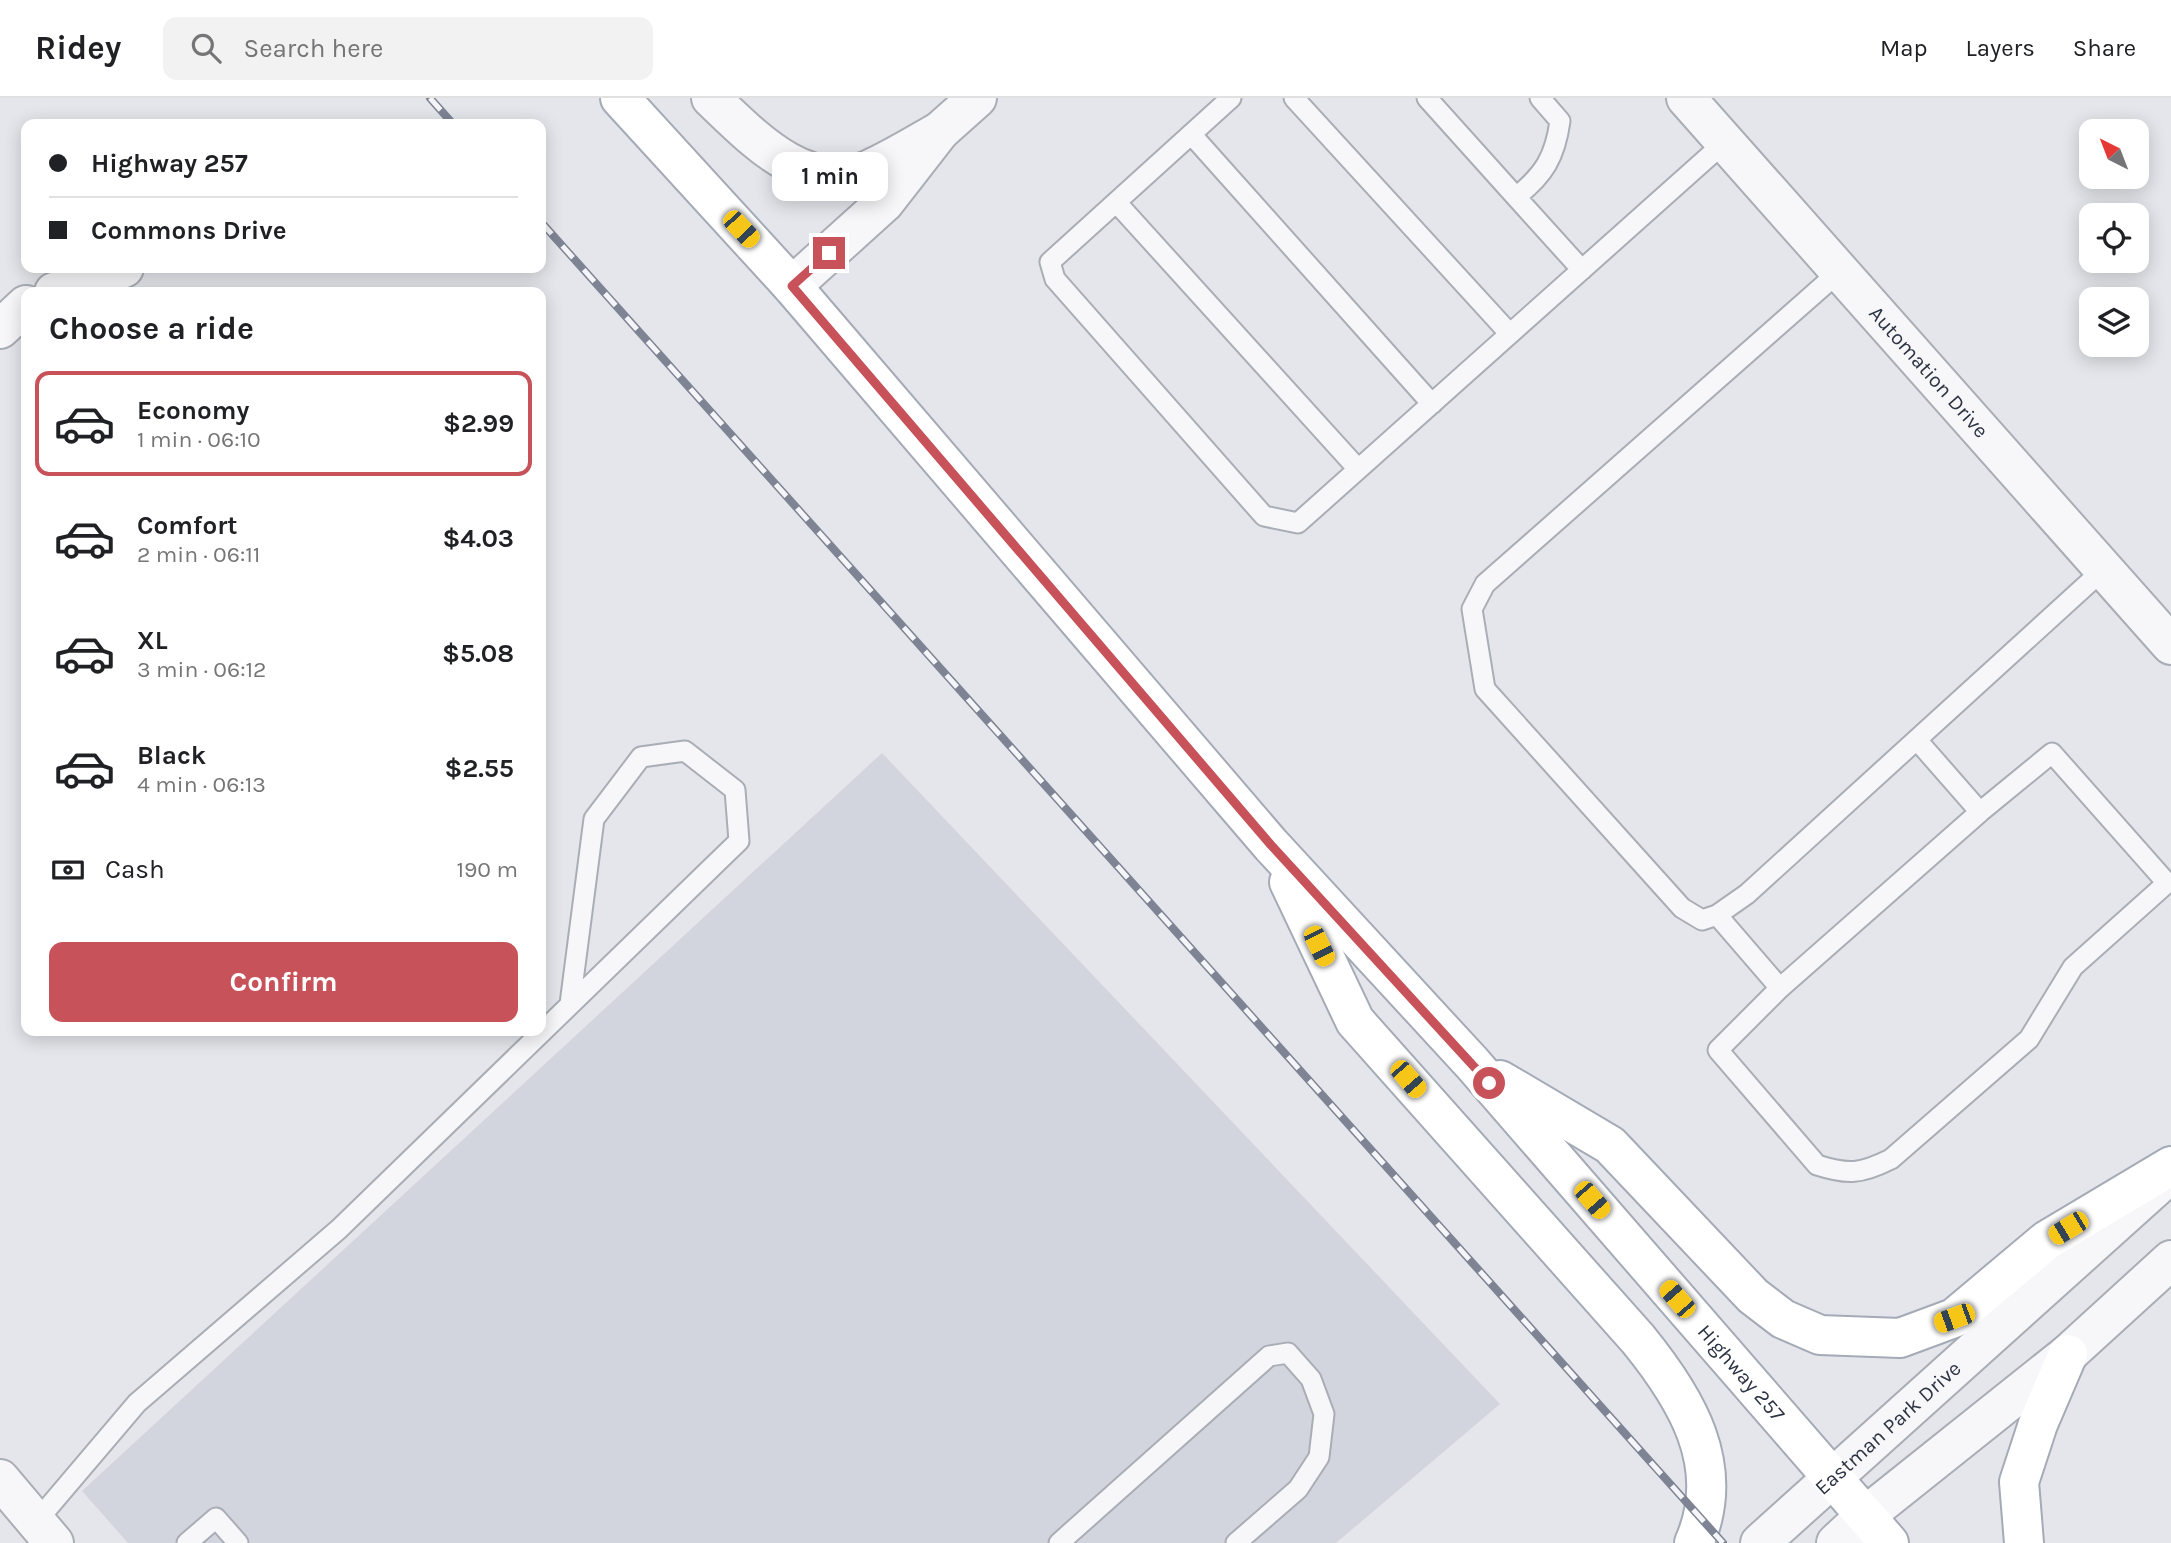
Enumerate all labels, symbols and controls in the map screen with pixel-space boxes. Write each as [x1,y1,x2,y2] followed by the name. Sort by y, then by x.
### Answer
[163,17,653,80] search box
[35,29,121,67] text: Ridey
[187,29,225,67] icon: search
[243,33,383,64] text: Search here
[1880,34,1928,62] text: Map
[1966,34,2035,62] text: Layers
[2073,34,2136,62] text: Share
[2079,119,2149,189] north arrow
[2079,119,2149,357] map controls
[91,148,248,179] text: Highway 257
[771,152,887,200] callout: 1 min
[801,163,859,190] text: 1 min
[2079,203,2149,273] button: locate
[719,206,764,252] car
[91,215,287,246] text: Commons Drive
[813,237,845,269] route end
[2079,287,2149,357] button: layers
[1864,301,1993,443] street label: Automation Drive
[49,310,254,347] text: Choose a ride
[53,392,116,455] icon: car
[137,395,249,426] text: Economy
[443,408,514,439] text: $2.99
[137,426,261,453] text: 1 min · 06:10
[53,507,116,570] icon: car
[137,510,238,541] text: Comfort
[442,523,514,554] text: $4.03
[137,541,260,568] text: 2 min · 06:11
[53,622,116,685] icon: car
[137,625,168,656] text: XL
[442,638,514,669] text: $5.08
[137,656,266,683] text: 3 min · 06:12
[53,737,116,800] icon: car
[137,740,206,771] text: Black
[445,753,514,784] text: $2.55
[137,771,266,798] text: 4 min · 06:13
[49,851,87,889] icon: cash
[105,854,165,885] text: Cash
[456,856,518,883] text: 190 m
[1301,923,1338,969] car
[49,942,518,1022] button: Confirm
[1387,1056,1430,1102] car
[1473,1067,1505,1099] route start
[1571,1177,1614,1223] car
[2045,1208,2092,1248] car
[1656,1276,1699,1322] car
[1931,1301,1978,1335] car
[1693,1320,1790,1426] street label: Highway 257
[1810,1356,1966,1500] street label: Eastman Park Drive

